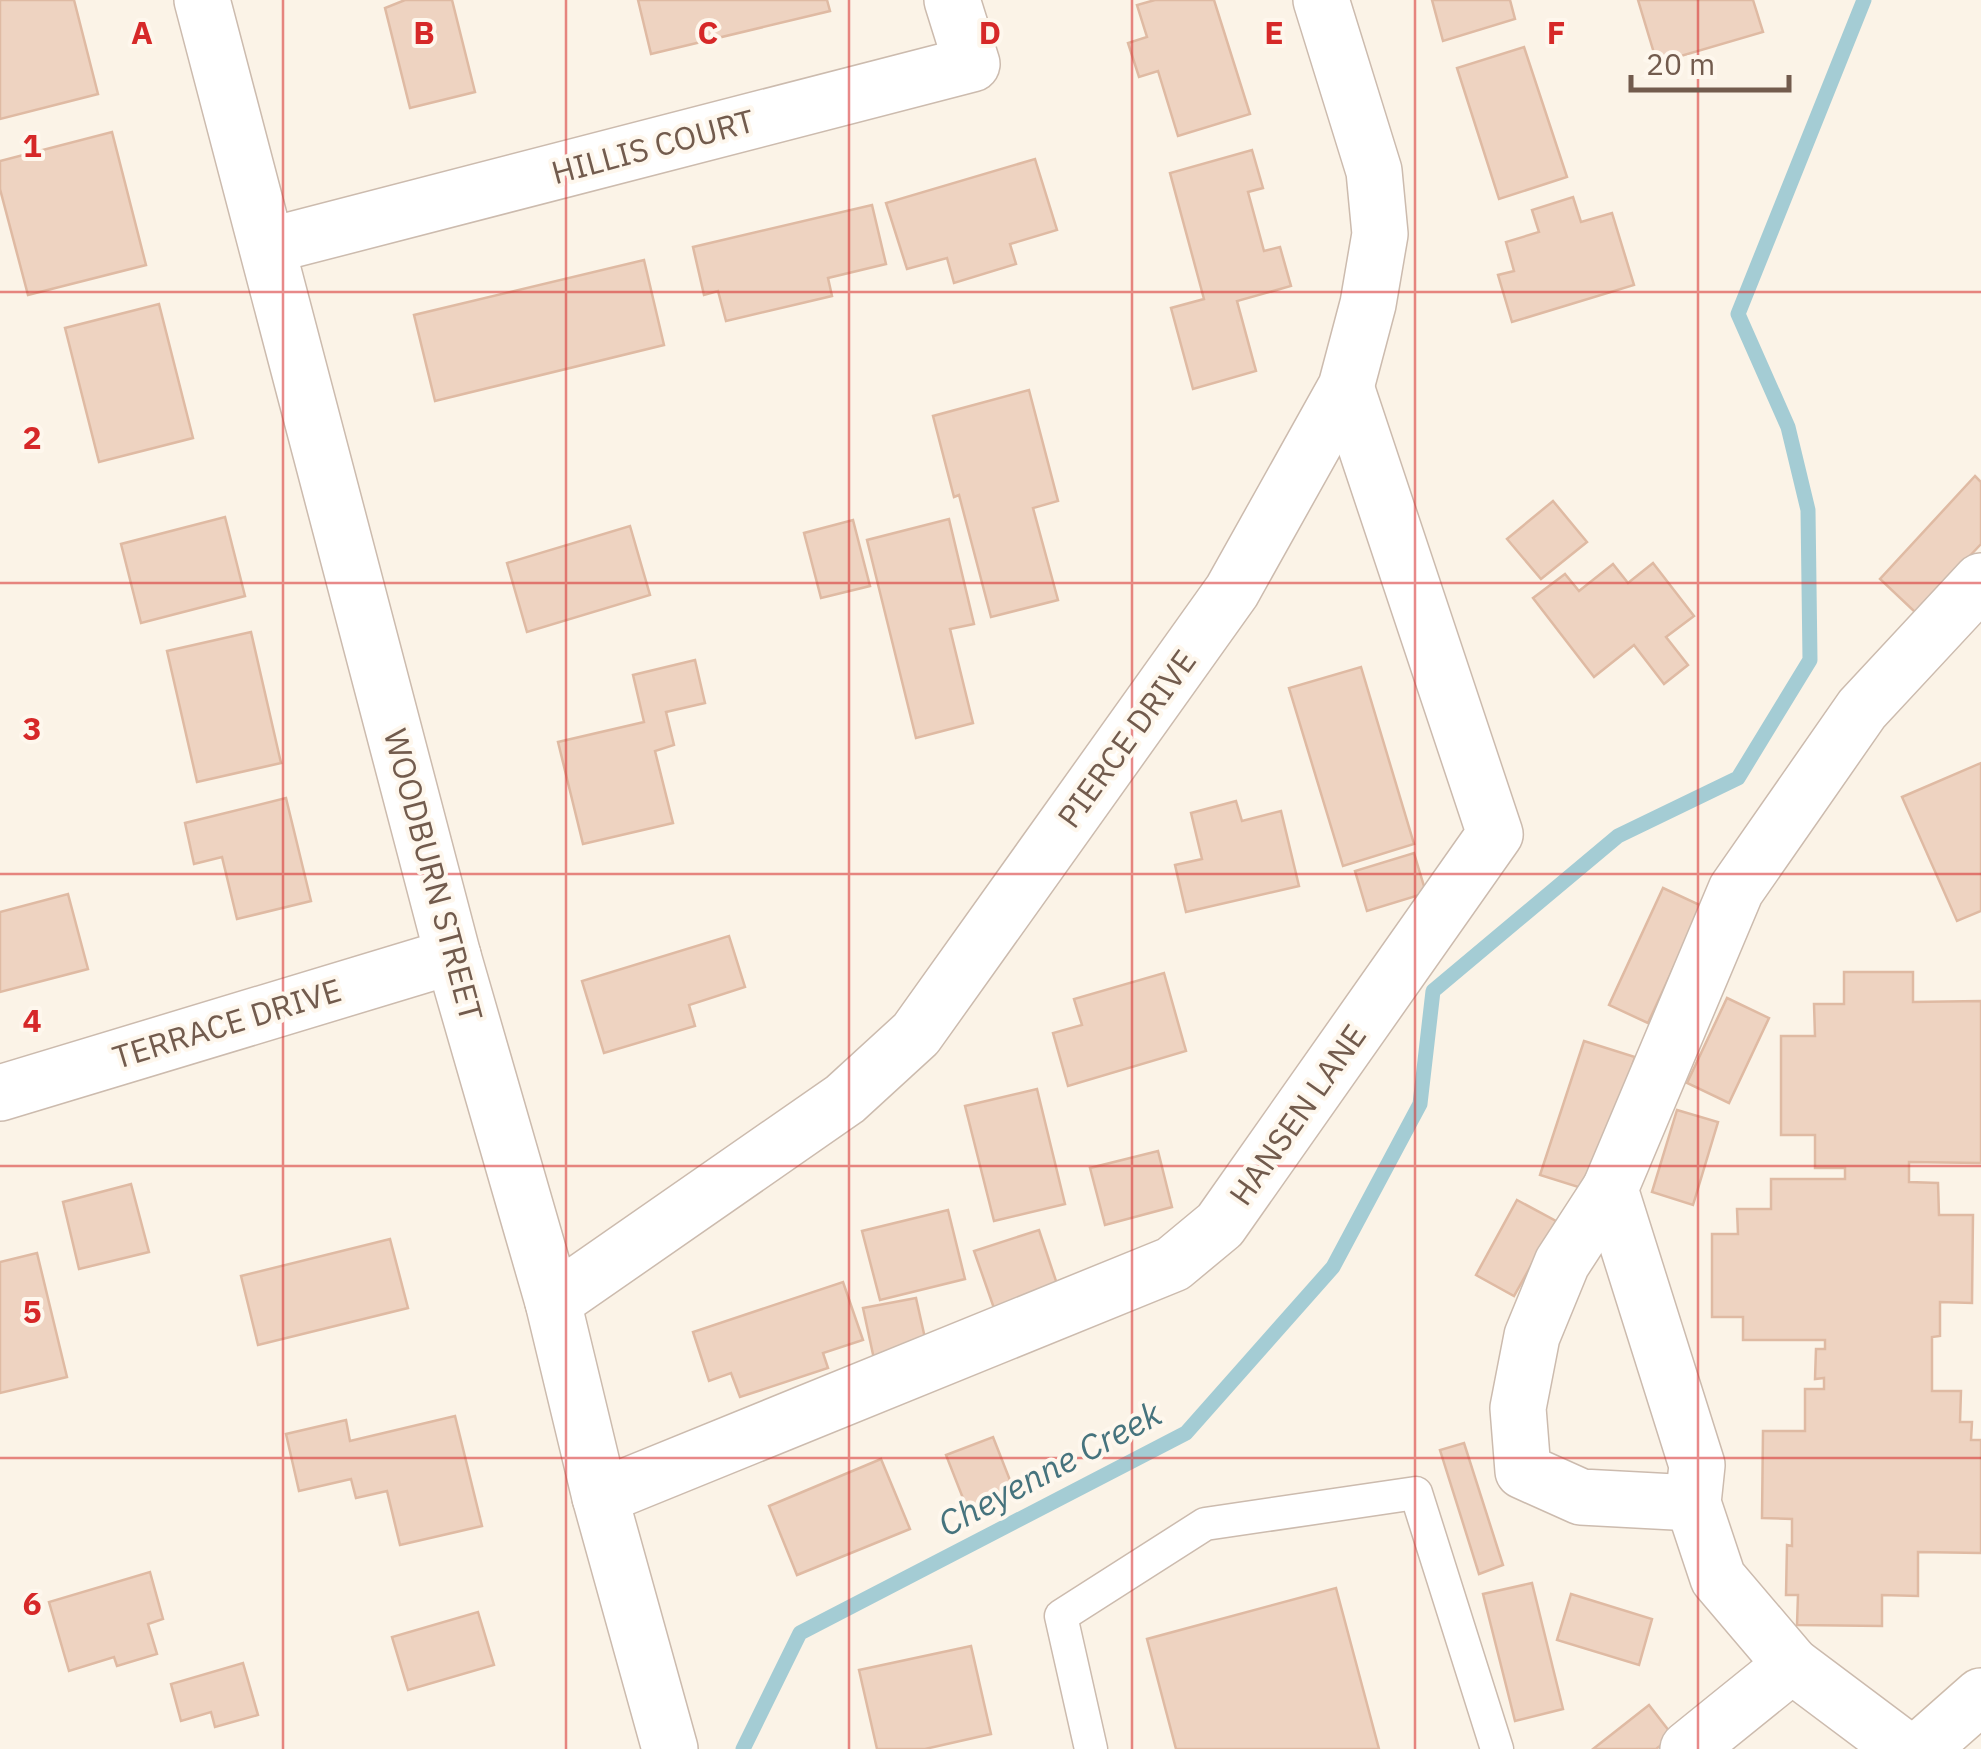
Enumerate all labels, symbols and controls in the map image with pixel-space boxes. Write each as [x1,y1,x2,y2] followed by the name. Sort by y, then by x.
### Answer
[131,11,153,53] text: A
[413,11,435,53] text: B
[698,11,718,53] text: C
[979,11,1001,53] text: D
[1264,11,1284,53] text: E
[1547,11,1565,53] text: F
[1631,30,1788,92] scale bar
[1646,44,1715,83] text: 20 m
[547,99,759,193] street label: HILLIS COURT
[22,124,42,166] text: 1
[22,416,42,458] text: 2
[1047,641,1205,836] street label: PIERCE DRIVE
[22,707,42,749] text: 3
[375,724,493,1026] street label: WOODBURN STREET
[107,968,346,1078] street label: TERRACE DRIVE
[22,999,42,1041] text: 4
[1219,1016,1375,1213] street label: HANSEN LANE
[22,1290,42,1332] text: 5
[930,1390,1170,1546] water label: Cheyenne Creek
[22,1582,42,1624] text: 6

